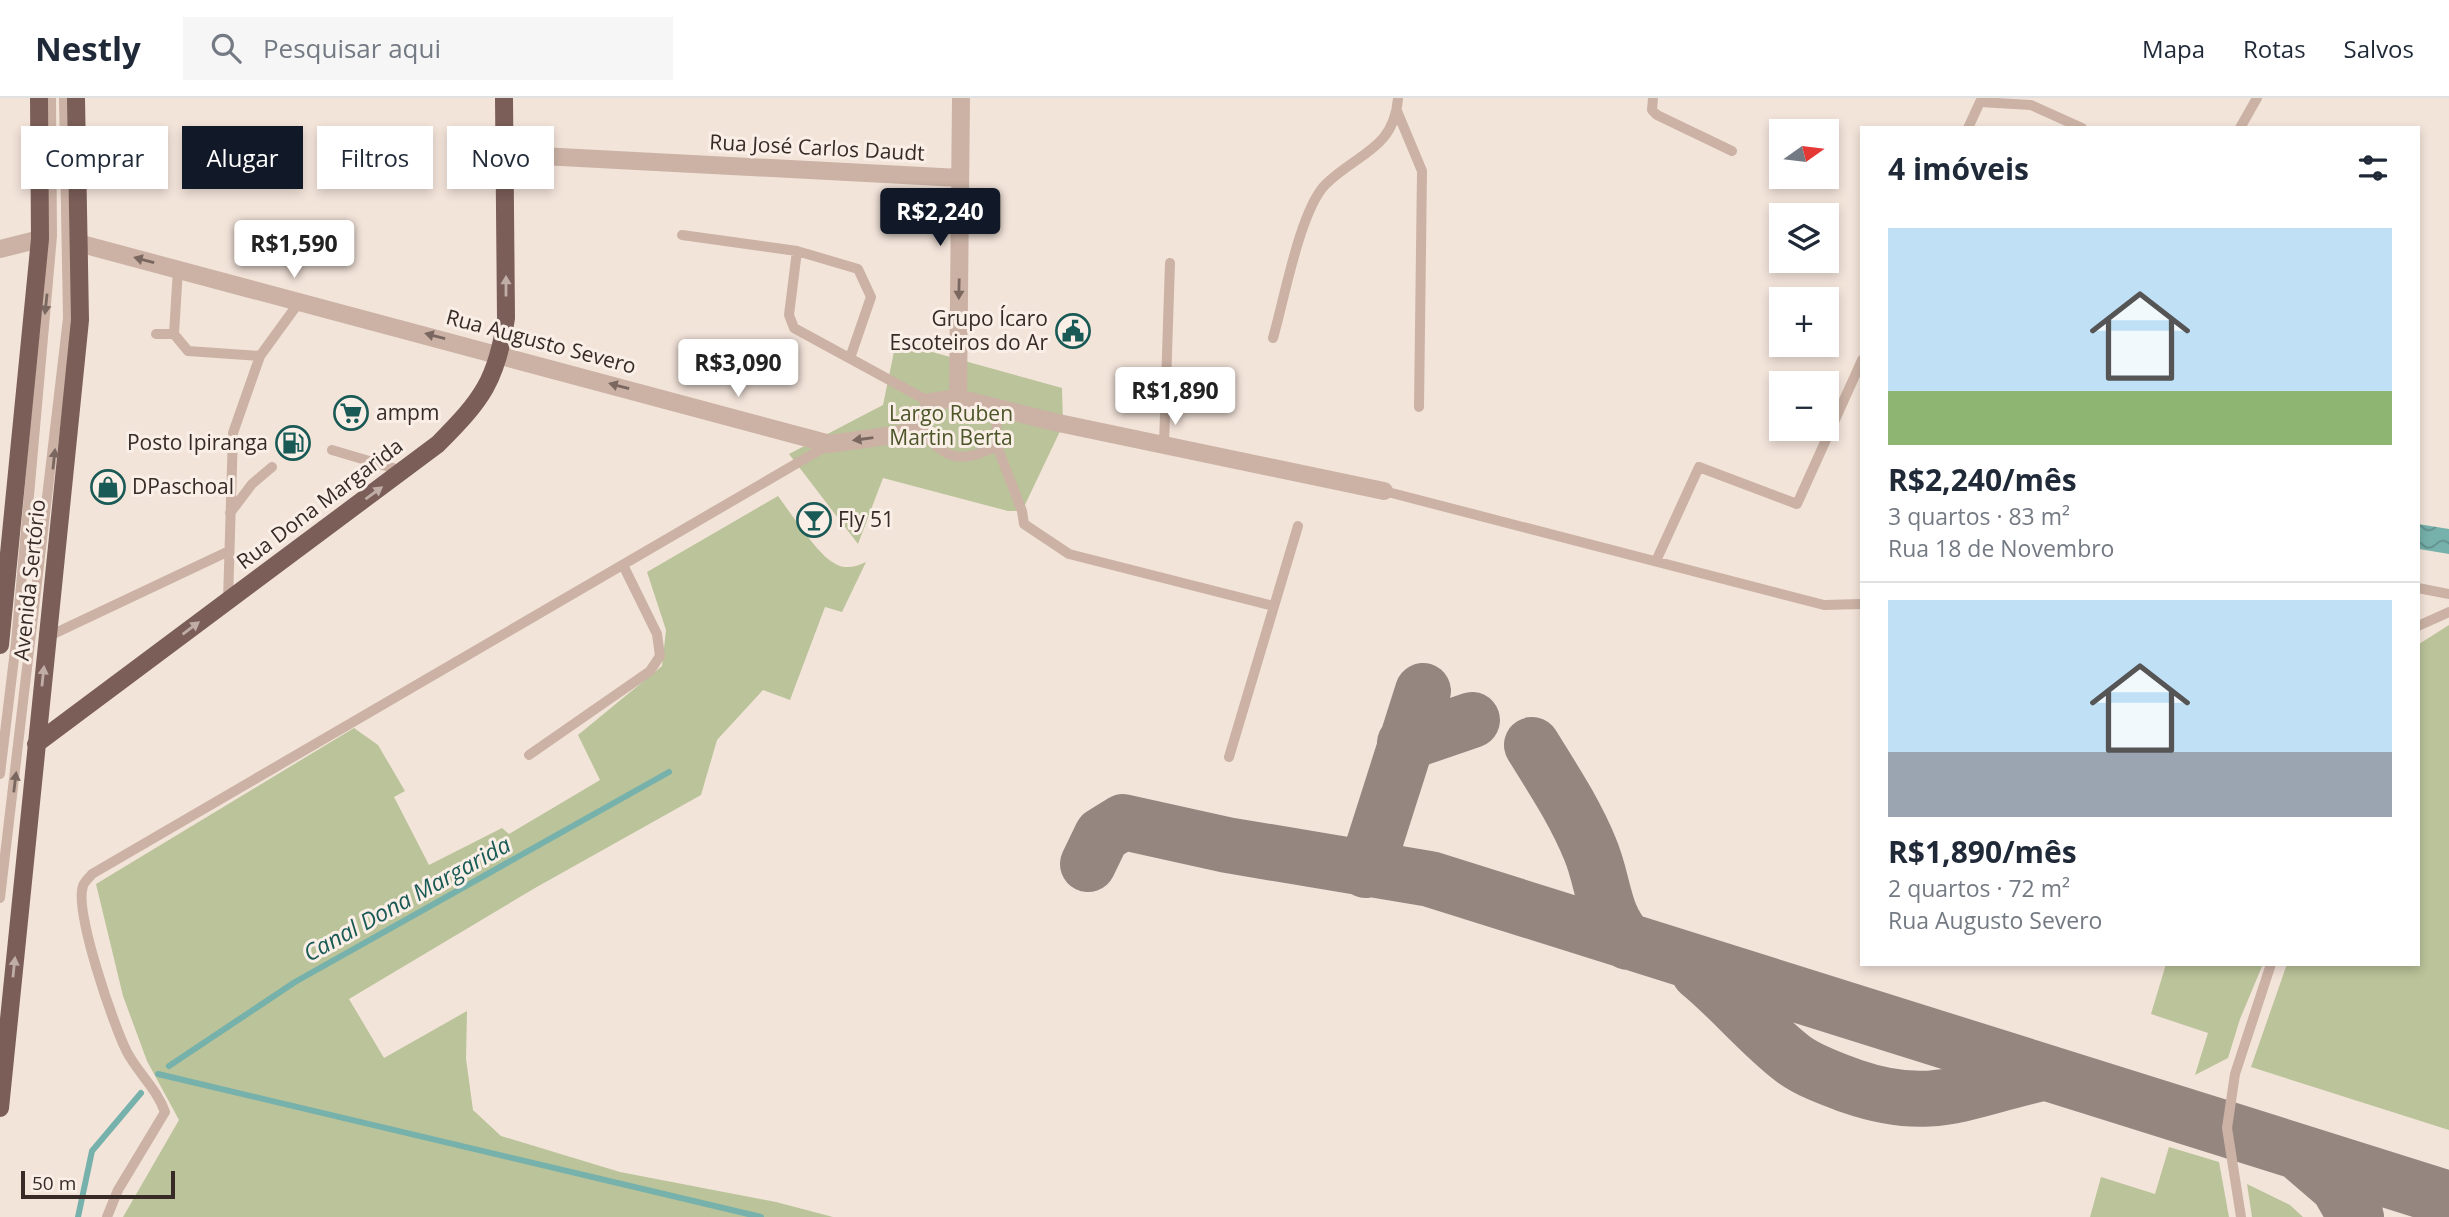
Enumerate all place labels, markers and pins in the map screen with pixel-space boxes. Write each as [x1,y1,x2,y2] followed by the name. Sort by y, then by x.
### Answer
[875,188,1005,248] pin: R$2,240
[229,220,359,280] pin: R$1,590
[890,304,1048,356] place label: Grupo Ícaro Escoteiros do Ar
[1054,312,1092,350] public building icon: Grupo Ícaro Escoteiros do Ar
[673,340,803,399] pin: R$3,090
[1110,368,1240,427] pin: R$1,890
[332,394,370,432] supermarket icon: ampm
[376,398,439,426] place label: ampm
[274,424,312,462] fuel station icon: Posto Ipiranga
[127,428,268,456] place label: Posto Ipiranga
[89,468,127,506] shop icon: DPaschoal
[132,472,234,500] place label: DPaschoal
[795,501,833,539] bar icon: Fly 51
[838,505,894,533] place label: Fly 51

